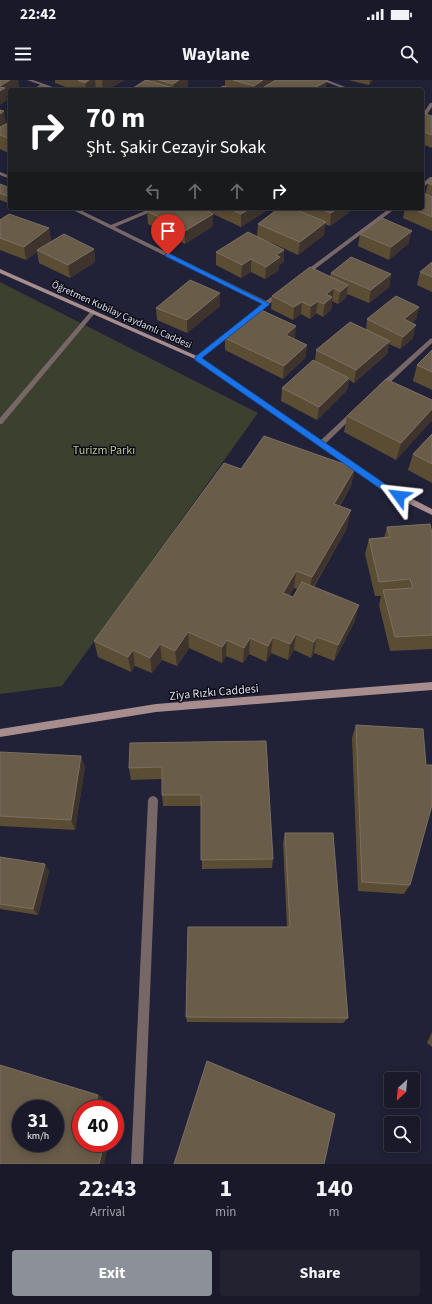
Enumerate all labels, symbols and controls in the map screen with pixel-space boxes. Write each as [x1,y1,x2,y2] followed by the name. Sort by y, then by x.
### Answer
[20,4,56,25] text: 22:42
[182,42,250,67] text: Waylane
[12,43,34,65] icon: menu
[398,43,420,65] icon: search
[86,98,145,138] text: 70 m
[20,104,72,156] icon: right
[86,135,266,160] text: Şht. Şakir Cezayir Sokak
[142,180,164,202] icon: left
[184,180,206,202] icon: ahead
[226,180,248,202] icon: ahead
[268,180,290,202] icon: right
[151,214,185,255] pin
[157,220,179,242] icon: arrive
[49,278,194,352] street label: Öğretmen Kubilay Çaydamlı Caddesi
[73,442,135,459] park label: Turizm Parkı
[378,475,420,517] position arrow
[169,680,259,705] street label: Ziya Rızkı Caddesi
[384,1072,420,1108] north arrow
[384,1072,420,1152] map controls
[72,1100,124,1152] speed limit sign: 40
[27,1107,49,1135] text: 31
[384,1116,420,1152] button: search
[27,1129,49,1143] text: km/h
[79,1171,137,1206] text: 22:43
[220,1171,232,1206] text: 1
[315,1171,353,1206] text: 140
[90,1203,125,1221] text: Arrival
[215,1203,236,1221] text: min
[329,1203,340,1221] text: m
[12,1250,212,1296] button: Exit
[220,1250,420,1296] button: Share

